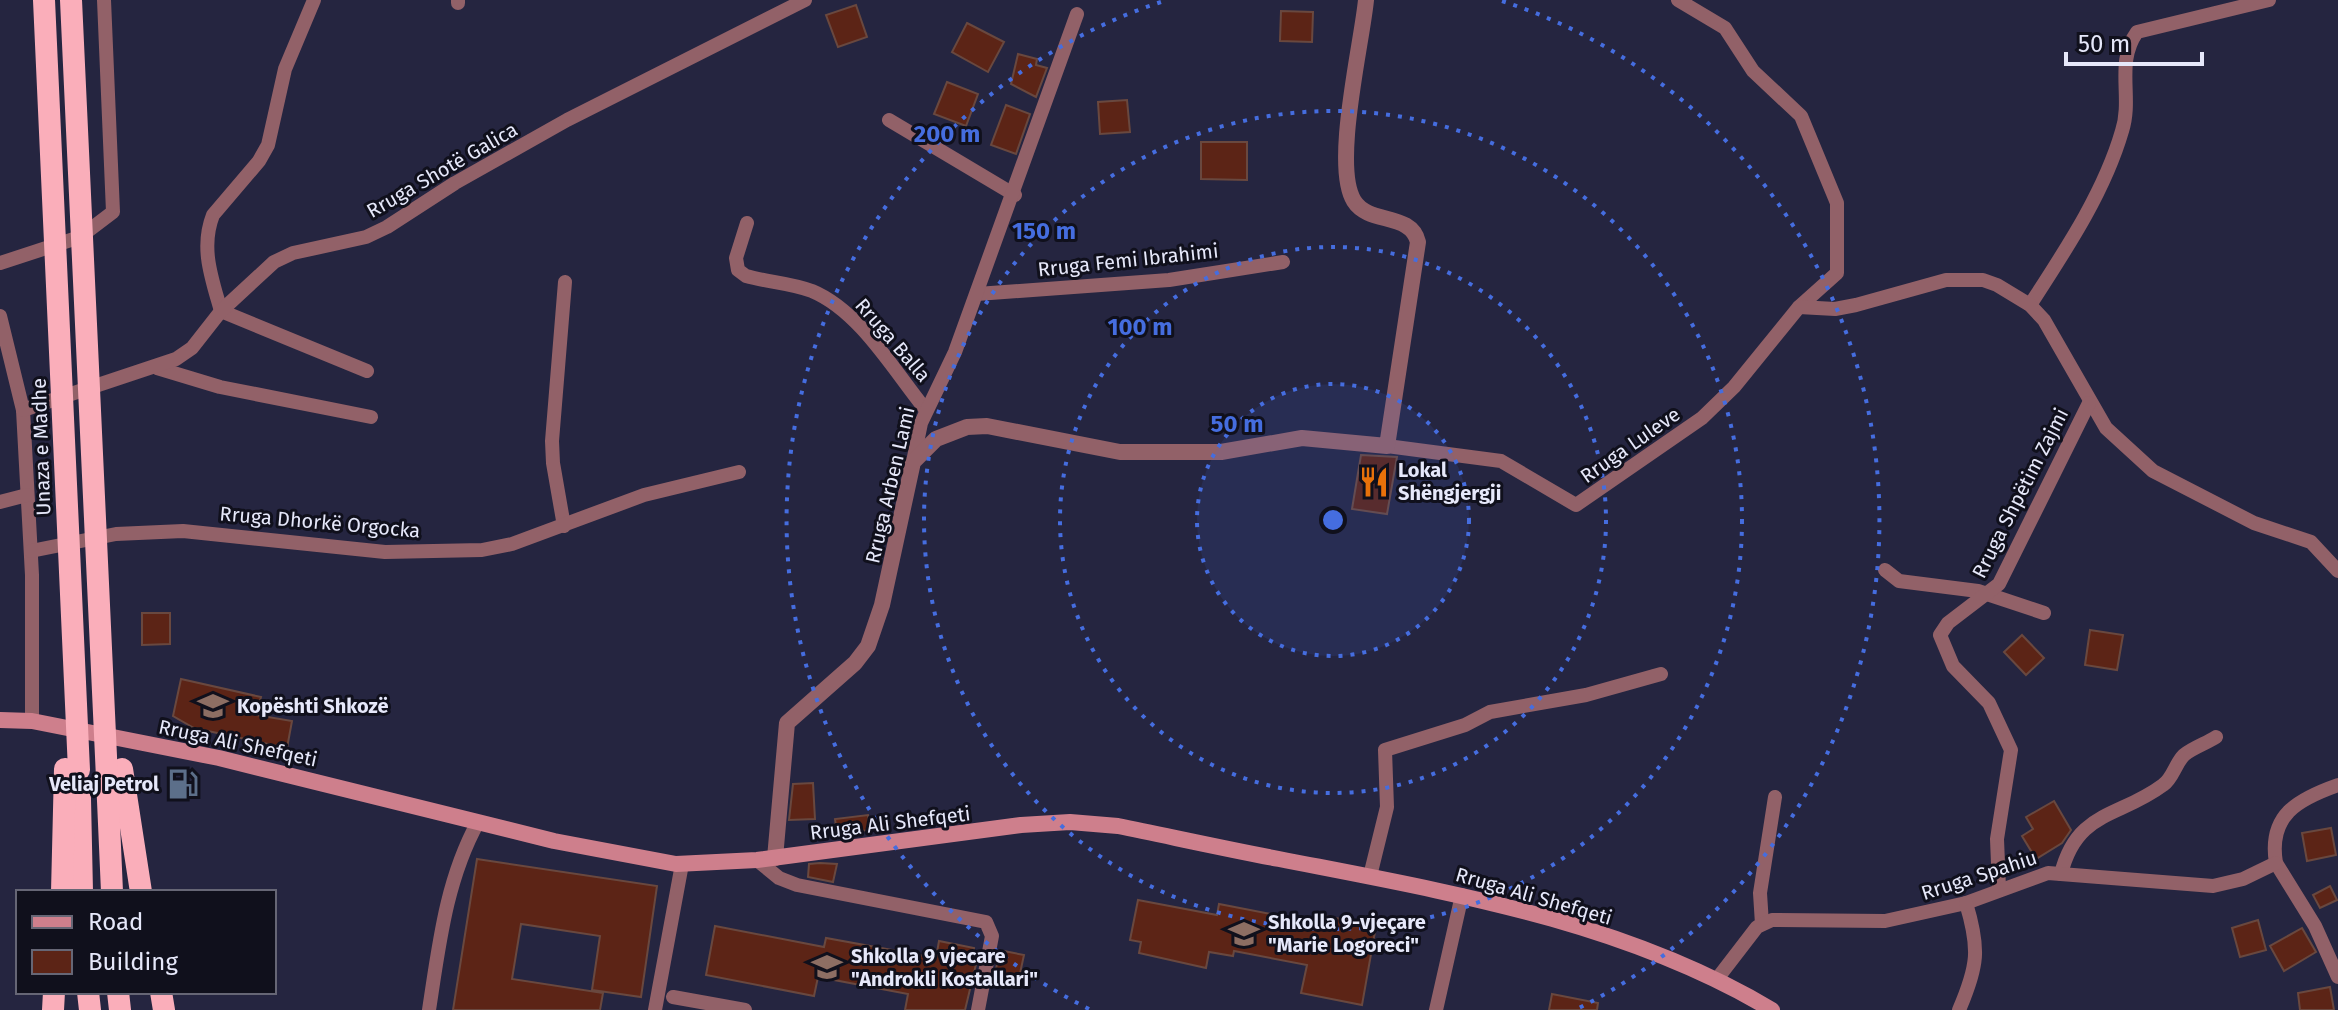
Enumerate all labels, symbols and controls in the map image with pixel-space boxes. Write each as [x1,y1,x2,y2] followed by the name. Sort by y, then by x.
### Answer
[2066,16,2202,66] scale bar
[2078,30,2130,58] text: 50 m
[362,117,522,223] street label: Rruga Shotë Galica
[914,120,980,148] text: 200 m
[1012,217,1076,245] text: 150 m
[1036,239,1220,281] street label: Rruga Femi Ibrahimi
[850,293,936,387] street label: Rruga Balla
[1107,313,1173,341] text: 100 m
[27,378,55,516] street label: Unaza e Madhe
[1576,402,1684,488] street label: Rruga Luleve
[860,404,920,566] street label: Rruga Arben Lami
[1967,404,2073,582] street label: Rruga Shpëtim Zajmi
[1211,410,1263,438] text: 50 m
[1398,458,1501,505] place label: Lokal Shëngjergji
[1357,465,1391,499] restaurant icon: Lokal Shëngjergji
[219,501,421,543] street label: Rruga Dhorkë Orgocka
[1319,506,1347,534] centre of rings
[196,689,230,723] school or university icon: Kopështi Shkozë
[237,694,389,718] place label: Kopështi Shkozë
[156,714,320,772] street label: Rruga Ali Shefqeti
[166,767,200,801] fuel station icon: Veliaj Petrol
[48,772,159,796] place label: Veliaj Petrol
[808,801,972,845] street label: Rruga Ali Shefqeti
[1918,845,2040,905] street label: Rruga Spahiu
[1453,862,1615,930] street label: Rruga Ali Shefqeti
[16,890,276,994] legend
[88,908,143,936] text: Road
[1268,910,1426,957] place label: Shkolla 9-vjeçare "Marie Logoreci"
[1227,917,1261,951] school or university icon: Shkolla 9-vjeçare "Marie Logoreci"
[851,944,1038,991] place label: Shkolla 9 vjecare "Androkli Kostallari"
[88,948,178,976] text: Building
[810,950,844,984] school or university icon: Shkolla 9 vjecare "Androkli Kostallari"

